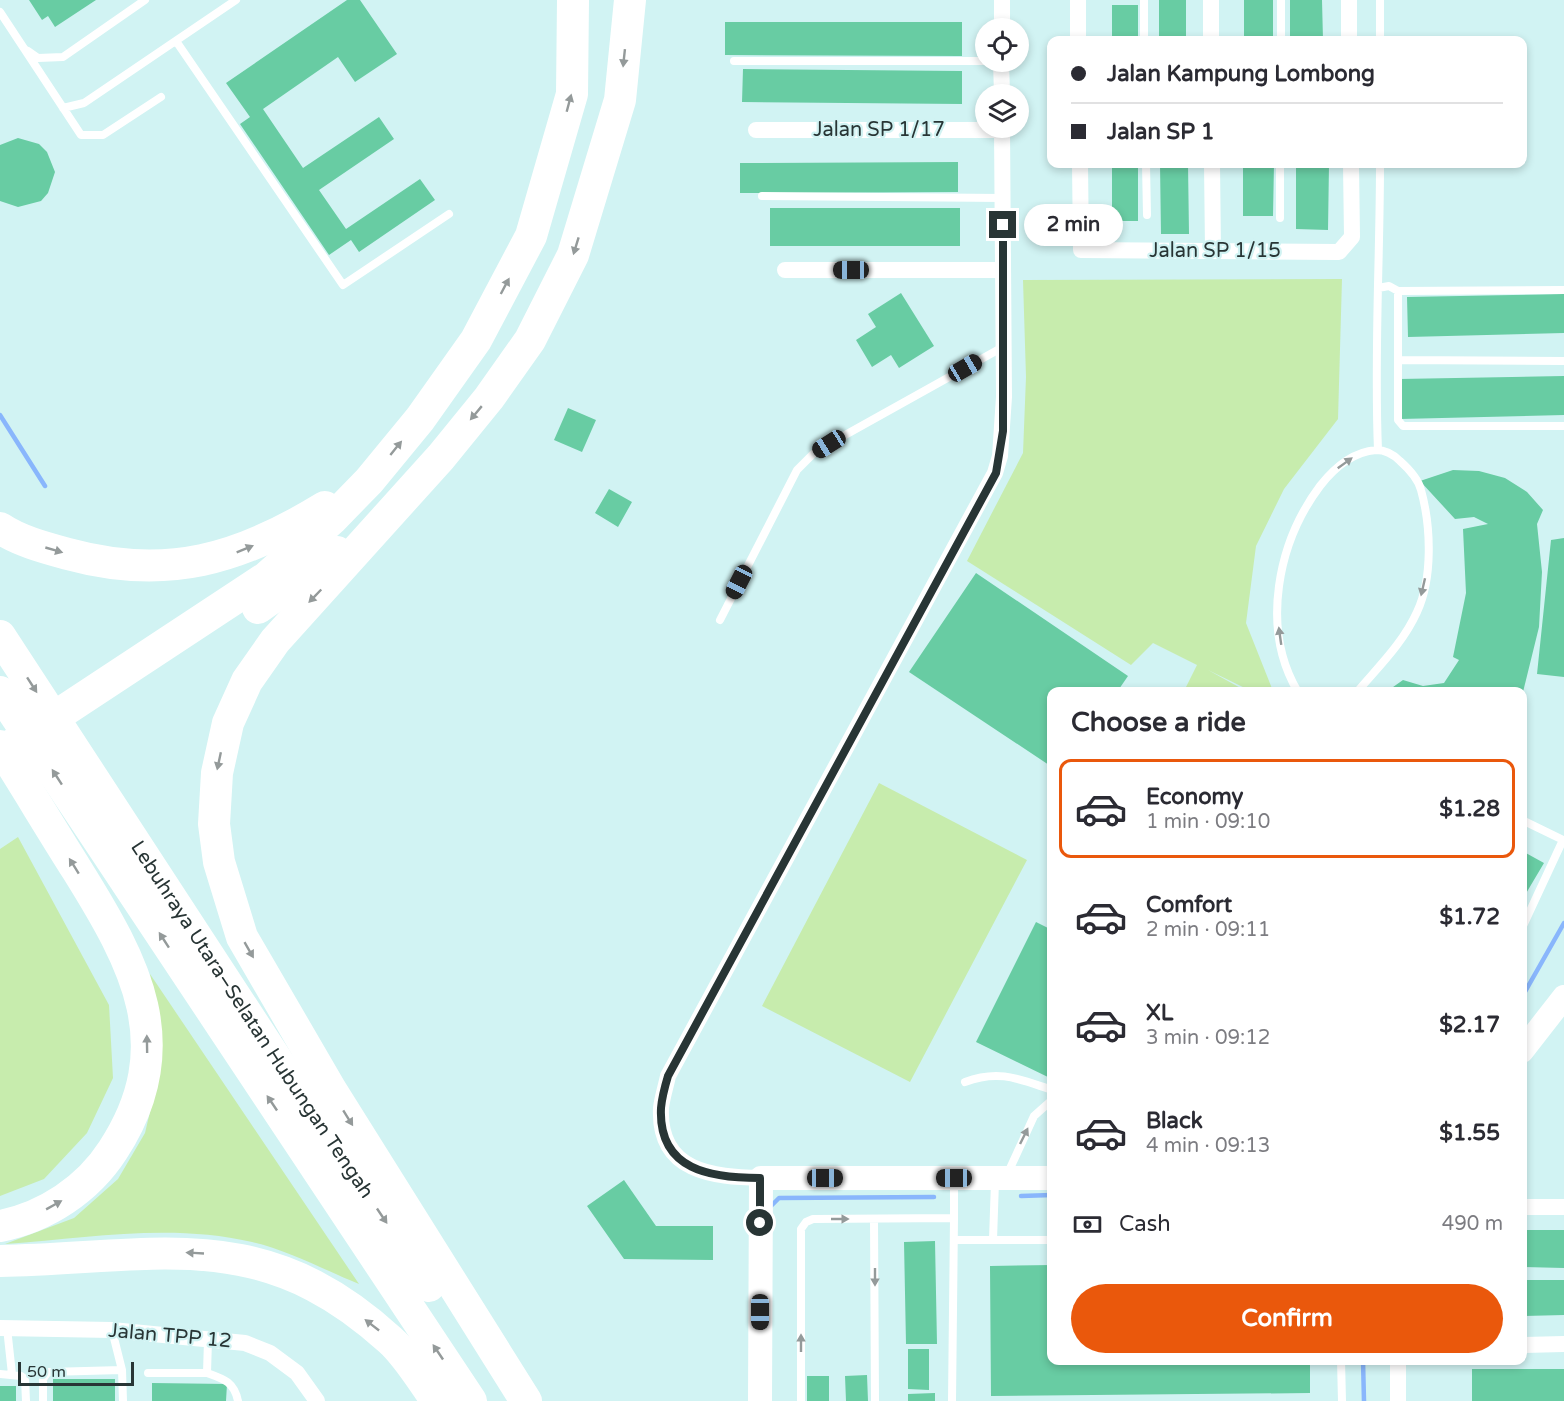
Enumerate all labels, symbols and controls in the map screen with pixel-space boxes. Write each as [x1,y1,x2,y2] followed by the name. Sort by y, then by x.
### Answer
[975,18,1029,138] map controls
[975,18,1029,72] button: locate
[619,49,629,68] one-way arrow
[1107,61,1375,87] text: Jalan Kampung Lombong
[975,84,1029,138] button: layers
[565,94,575,112] one-way arrow
[813,118,945,142] street label: Jalan SP 1/17
[1107,119,1214,145] text: Jalan SP 1
[1024,204,1123,246] callout: 2 min
[989,211,1016,238] route end
[1047,213,1100,237] text: 2 min
[571,237,580,255] one-way arrow
[1149,239,1281,263] street label: Jalan SP 1/15
[833,261,869,279] car
[500,277,510,294] one-way arrow
[945,351,985,385] car
[470,405,483,421] one-way arrow
[809,427,849,461] car
[390,440,402,455] one-way arrow
[1338,457,1353,469] one-way arrow
[236,544,254,554] one-way arrow
[45,546,63,555] one-way arrow
[723,562,755,602] car
[1418,577,1428,596] one-way arrow
[308,588,322,603] one-way arrow
[1275,627,1285,646] one-way arrow
[26,676,38,692] one-way arrow
[1071,706,1246,739] text: Choose a ride
[214,752,224,771] one-way arrow
[51,769,62,786] one-way arrow
[1074,782,1128,836] icon: car
[1146,784,1243,810] text: Economy
[1439,796,1500,822] text: $1.28
[1146,810,1270,834] text: 1 min · 09:10
[125,836,379,1203] street label: Lebuhraya Utara–Selatan Hubungan Tengah
[69,858,80,874] one-way arrow
[1074,890,1128,944] icon: car
[1146,892,1232,918] text: Comfort
[1439,904,1500,930] text: $1.72
[1146,918,1270,942] text: 2 min · 09:11
[159,932,170,948] one-way arrow
[244,942,255,958] one-way arrow
[1074,998,1128,1052] icon: car
[1146,1000,1173,1026] text: XL
[1439,1012,1500,1038] text: $2.17
[1146,1026,1270,1050] text: 3 min · 09:12
[142,1035,151,1054] one-way arrow
[266,1095,277,1111] one-way arrow
[1074,1106,1128,1160] icon: car
[1146,1108,1203,1134] text: Black
[343,1110,354,1126] one-way arrow
[1439,1120,1500,1146] text: $1.55
[1019,1127,1028,1144] one-way arrow
[1146,1134,1270,1158] text: 4 min · 09:13
[807,1169,843,1187] car
[936,1169,972,1187] car
[46,1200,63,1210] one-way arrow
[376,1207,388,1223] one-way arrow
[1071,1208,1104,1241] icon: cash
[746,1209,773,1236] route start
[1119,1211,1171,1237] text: Cash
[1442,1212,1503,1236] text: 490 m
[830,1214,849,1224] one-way arrow
[186,1249,205,1258] one-way arrow
[870,1268,880,1287] one-way arrow
[1071,1284,1503,1353] button: Confirm
[751,1294,769,1330] car
[107,1319,233,1353] street label: Jalan TPP 12
[364,1319,380,1332] one-way arrow
[796,1333,806,1352] one-way arrow
[432,1345,444,1361] one-way arrow
[18,1359,134,1386] scale bar
[27,1362,66,1382] text: 50 m

